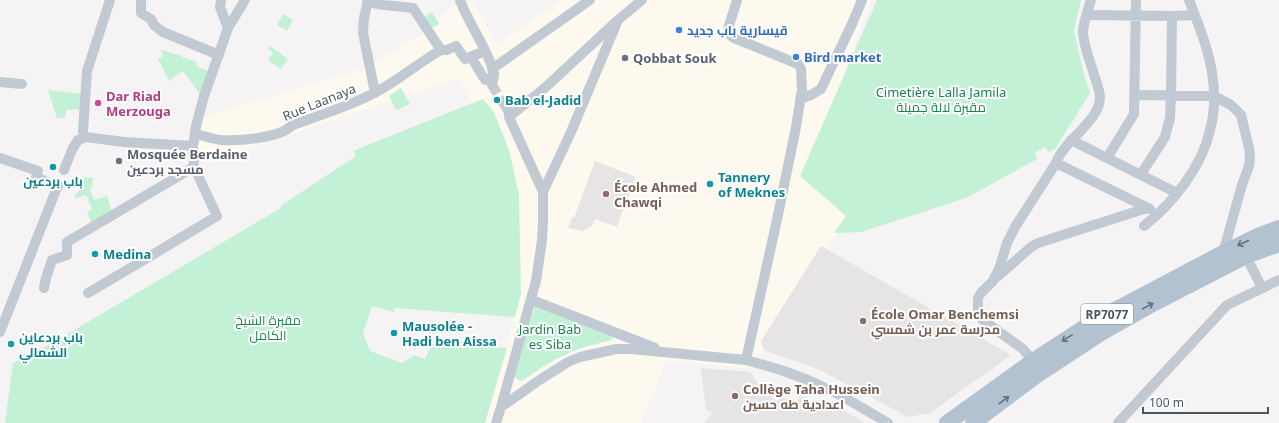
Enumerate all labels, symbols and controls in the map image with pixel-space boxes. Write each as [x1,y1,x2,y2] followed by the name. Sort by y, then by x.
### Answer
[687,21,788,39] place label: قيسارية باب جديد
[674,25,684,35] marker: قيسارية باب جديد
[804,48,882,66] place label: Bird market
[633,49,717,67] place label: Qobbat Souk
[791,52,801,62] marker: Bird market
[620,53,630,63] marker: Qobbat Souk
[280,79,358,125] street label: Rue Laanaya
[876,83,1006,116] park label: Cimetière Lalla Jamila مقبرة لالة جميلة
[106,87,171,120] place label: Dar Riad Merzouga
[505,91,581,109] place label: Bab el-Jadid
[492,95,502,105] marker: Bab el-Jadid
[93,98,103,108] marker: Dar Riad Merzouga
[127,145,248,178] place label: Mosquée Berdaine مسجد بردعين
[114,156,124,166] marker: Mosquée Berdaine مسجد بردعين
[48,162,58,172] marker: باب بردعين
[718,168,785,201] place label: Tannery of Meknes
[23,172,83,190] place label: باب بردعين
[614,178,697,211] place label: École Ahmed Chawqi
[705,179,715,189] marker: Tannery of Meknes
[601,189,611,199] marker: École Ahmed Chawqi
[1238,240,1250,247] one-way arrow
[103,245,151,263] place label: Medina
[90,249,100,259] marker: Medina
[1142,302,1154,310] one-way arrow
[1081,304,1133,324] road number: RP7077
[871,305,1019,340] place label: École Omar Benchemsi مدرسة عمر بن شمسي
[235,311,301,344] park label: مقبرة الشيخ الكامل
[858,316,868,326] marker: École Omar Benchemsi مدرسة عمر بن شمسي
[402,317,497,350] place label: Mausolée - Hadi ben Aissa
[517,320,581,353] park label: Jardin Bab es Siba
[19,328,83,364] place label: باب بردعاين الشمالي
[389,328,399,338] marker: Mausolée - Hadi ben Aissa
[1062,334,1073,342] one-way arrow
[6,339,16,349] marker: باب بردعاين الشمالي
[743,380,880,413] place label: Collège Taha Hussein اعدادية طه حسين
[1143,389,1268,415] scale bar
[730,391,740,401] marker: Collège Taha Hussein اعدادية طه حسين
[1149,394,1184,411] text: 100 m
[999,395,1010,404] one-way arrow

